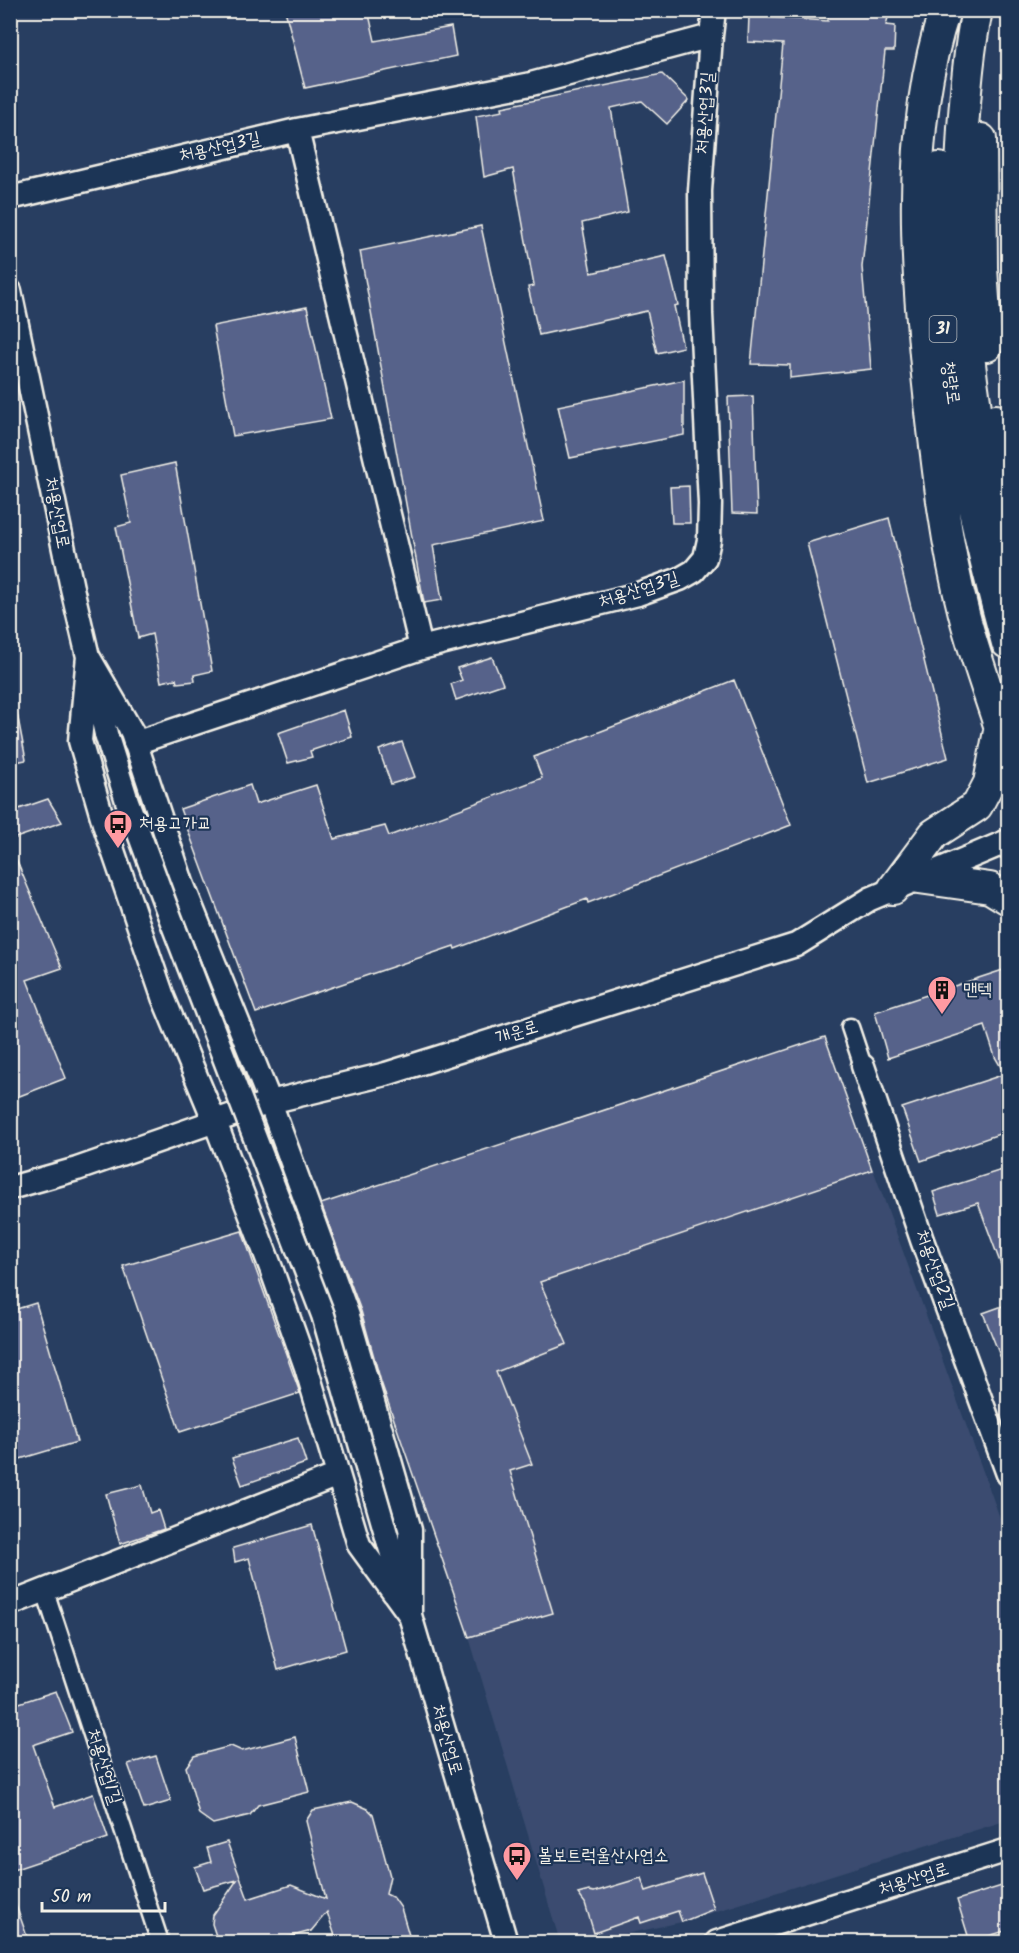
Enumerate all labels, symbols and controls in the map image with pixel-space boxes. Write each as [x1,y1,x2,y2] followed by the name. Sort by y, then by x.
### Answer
[689,70,723,155] street label: 처용산업3길
[176,124,264,171] street label: 처용산업3길
[930,316,956,342] road number: 31
[933,359,967,407] street label: 청량로
[35,475,77,551] street label: 처용산업로
[595,564,683,618] street label: 처용산업3길
[102,808,134,850] bus stop icon: 처용고가교
[139,810,211,839] place label: 처용고가교
[926,974,958,1016] building icon: 맨텍
[963,976,992,1005] place label: 맨텍
[492,1013,542,1053] street label: 개운로
[906,1226,962,1314] street label: 처용산업2길
[422,1701,470,1779] street label: 처용산업로
[77,1725,129,1809] street label: 처용산업1길
[501,1840,533,1882] bus stop icon: 볼보트럭울산사업소
[538,1842,668,1871] place label: 볼보트럭울산사업소
[875,1855,953,1905] street label: 처용산업로
[42,1875,165,1913] scale bar
[51,1883,91,1912] text: 50 m

